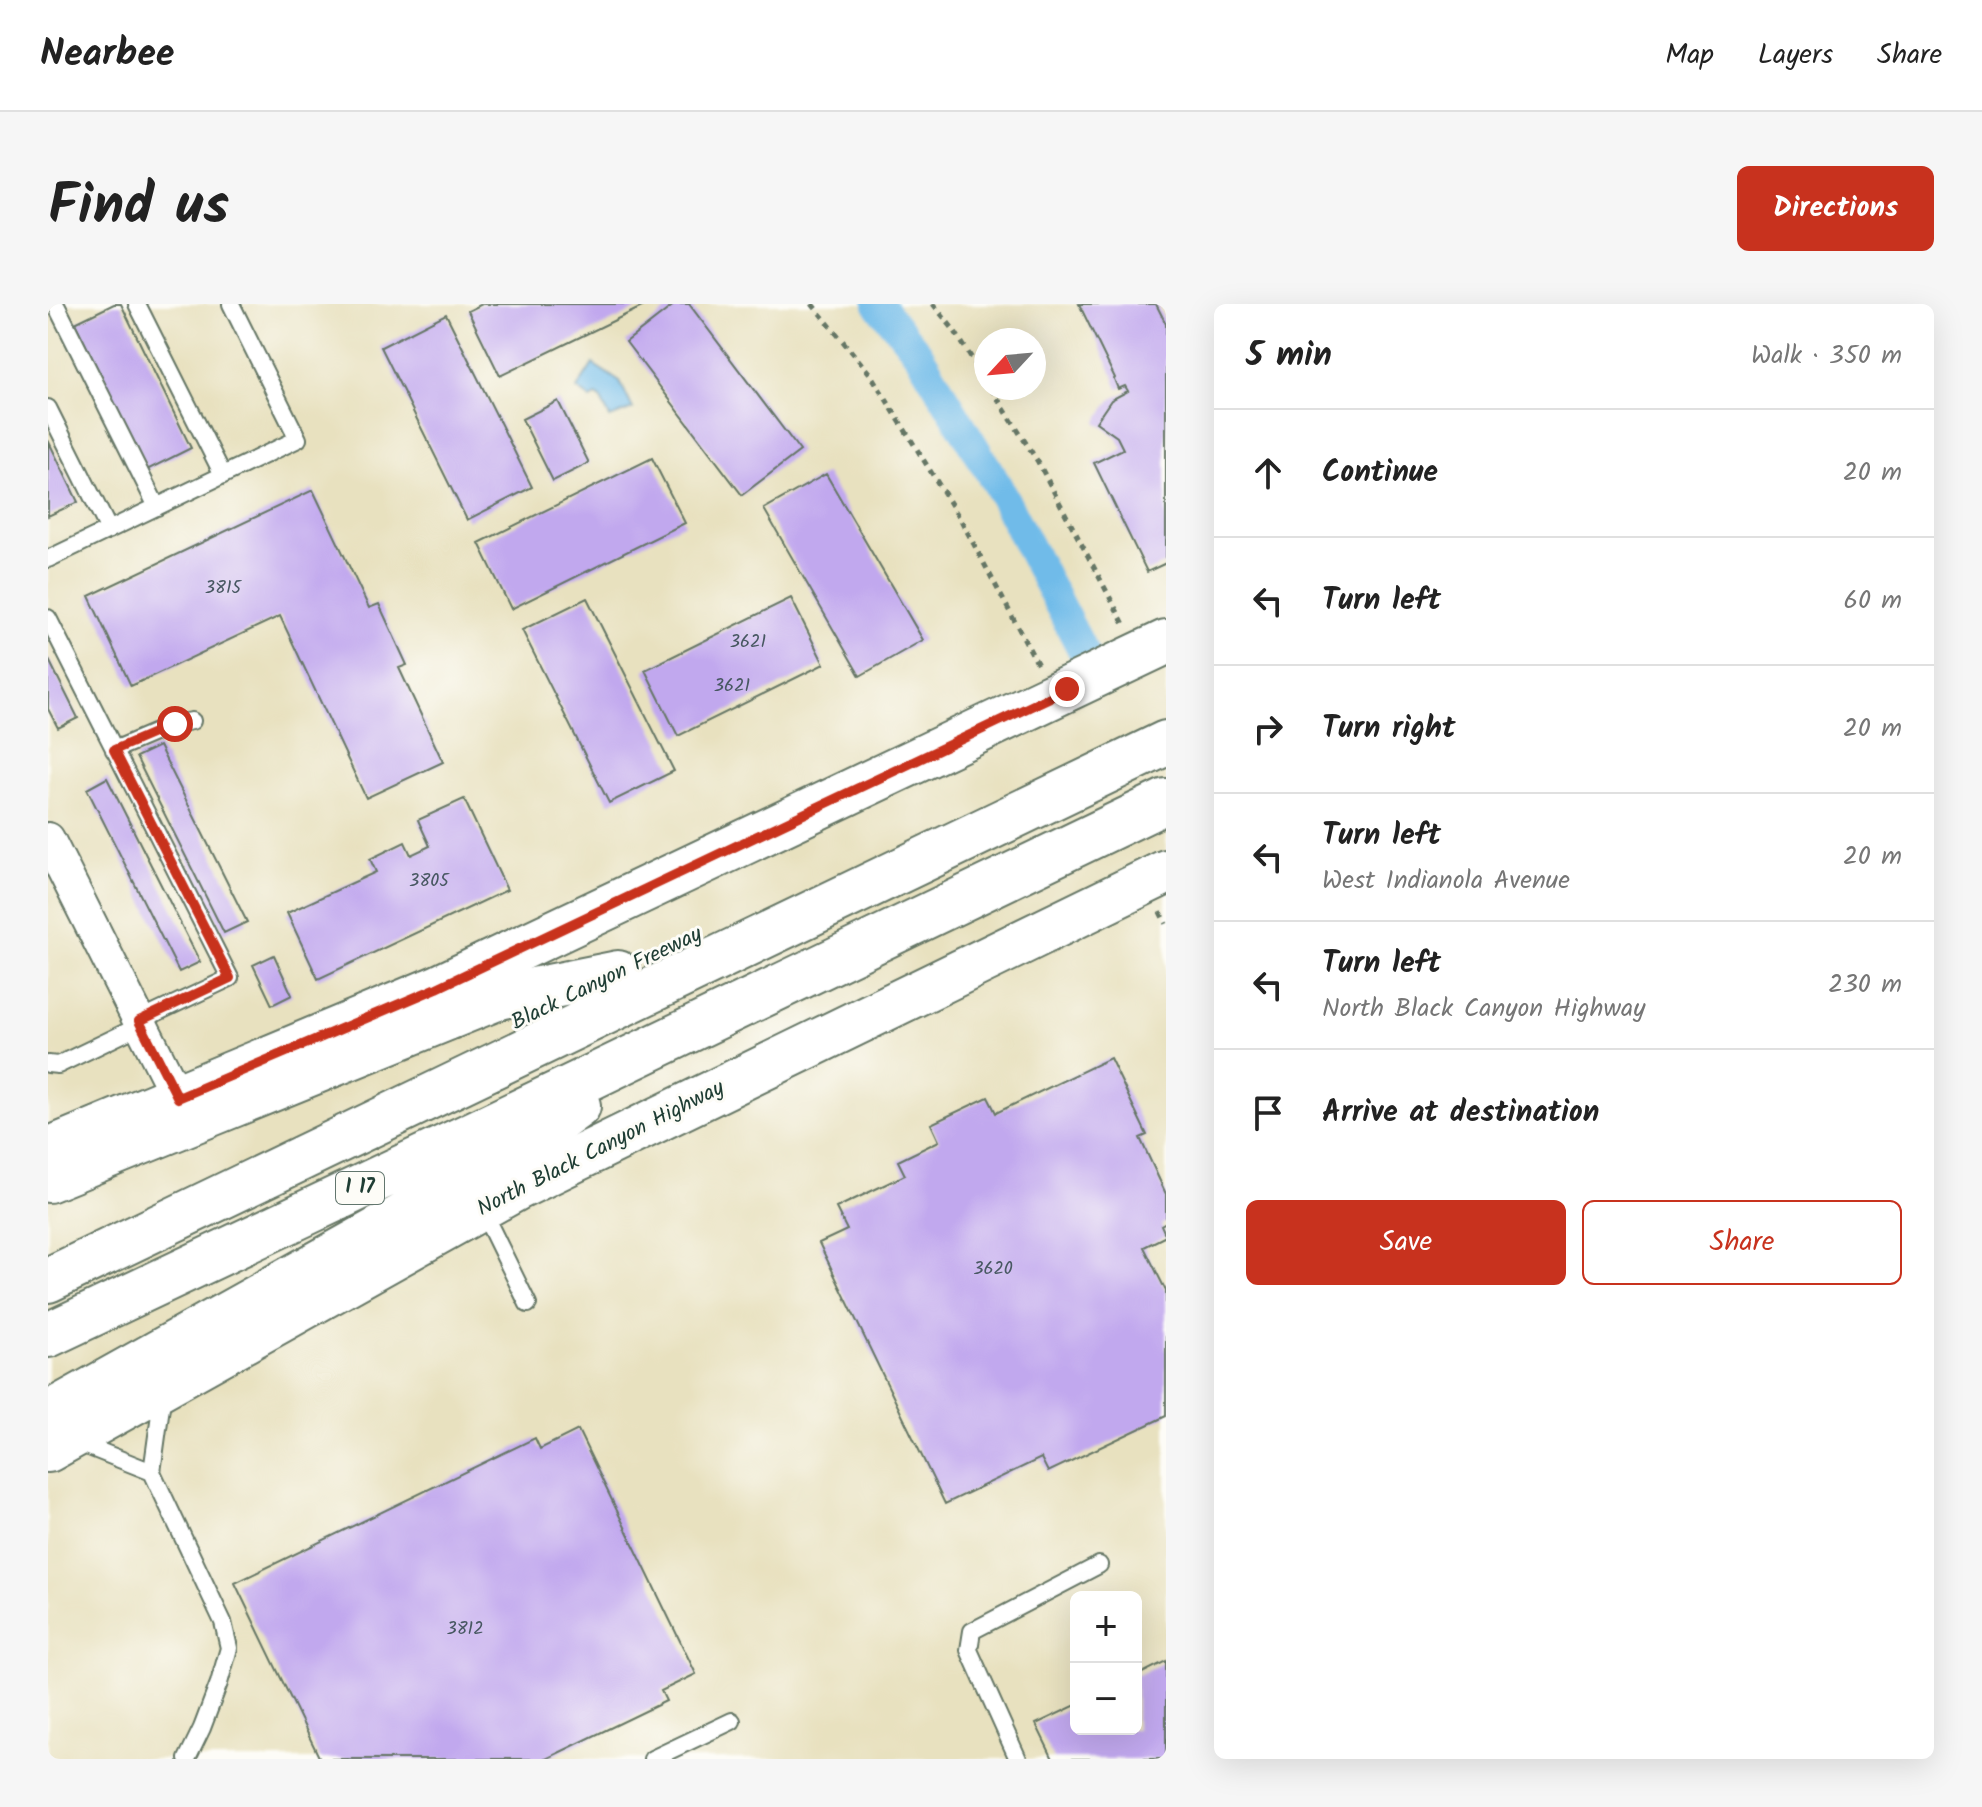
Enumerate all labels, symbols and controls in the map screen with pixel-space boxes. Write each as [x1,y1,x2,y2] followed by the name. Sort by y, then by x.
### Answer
[40,25,174,85] text: Nearbee
[1665,33,1714,78] text: Map
[1758,33,1833,78] text: Layers
[1877,33,1942,78] text: Share
[48,163,229,253] text: Find us
[1737,166,1934,251] button: Directions
[974,328,1046,400] north arrow
[1246,329,1332,383] text: 5 min
[1751,335,1902,377] text: Walk · 350 m
[1322,449,1438,497] text: Continue
[1246,451,1290,495] icon: ahead
[1843,452,1902,494] text: 20 m
[205,574,243,603] house number: 3815
[1322,577,1441,625] text: Turn left
[1246,579,1290,623] icon: left
[1843,580,1902,622] text: 60 m
[730,628,766,657] house number: 3621
[1049,671,1085,707] route end
[714,672,750,701] house number: 3621
[1322,705,1455,753] text: Turn right
[157,706,193,742] route start
[1246,707,1290,751] icon: right
[1843,708,1902,750] text: 20 m
[1322,812,1441,860] text: Turn left
[1246,835,1290,879] icon: left
[1843,836,1902,878] text: 20 m
[1322,860,1570,902] text: West Indianola Avenue
[409,867,450,896] house number: 3805
[506,917,709,1040] street label: Black Canyon Freeway
[1322,940,1441,988] text: Turn left
[1246,963,1290,1007] icon: left
[1828,964,1902,1006] text: 230 m
[1322,988,1645,1030] text: North Black Canyon Highway
[471,1071,731,1227] street label: North Black Canyon Highway
[1322,1089,1599,1137] text: Arrive at destination
[1246,1091,1290,1135] icon: arrive
[336,1172,384,1204] road number: I 17
[1246,1200,1566,1285] button: Save
[1582,1200,1902,1285] button: Share
[973,1255,1013,1284] house number: 3620
[1070,1591,1142,1735] map controls
[1070,1591,1142,1663] button: +
[446,1615,484,1644] house number: 3812
[1070,1663,1142,1735] button: −

